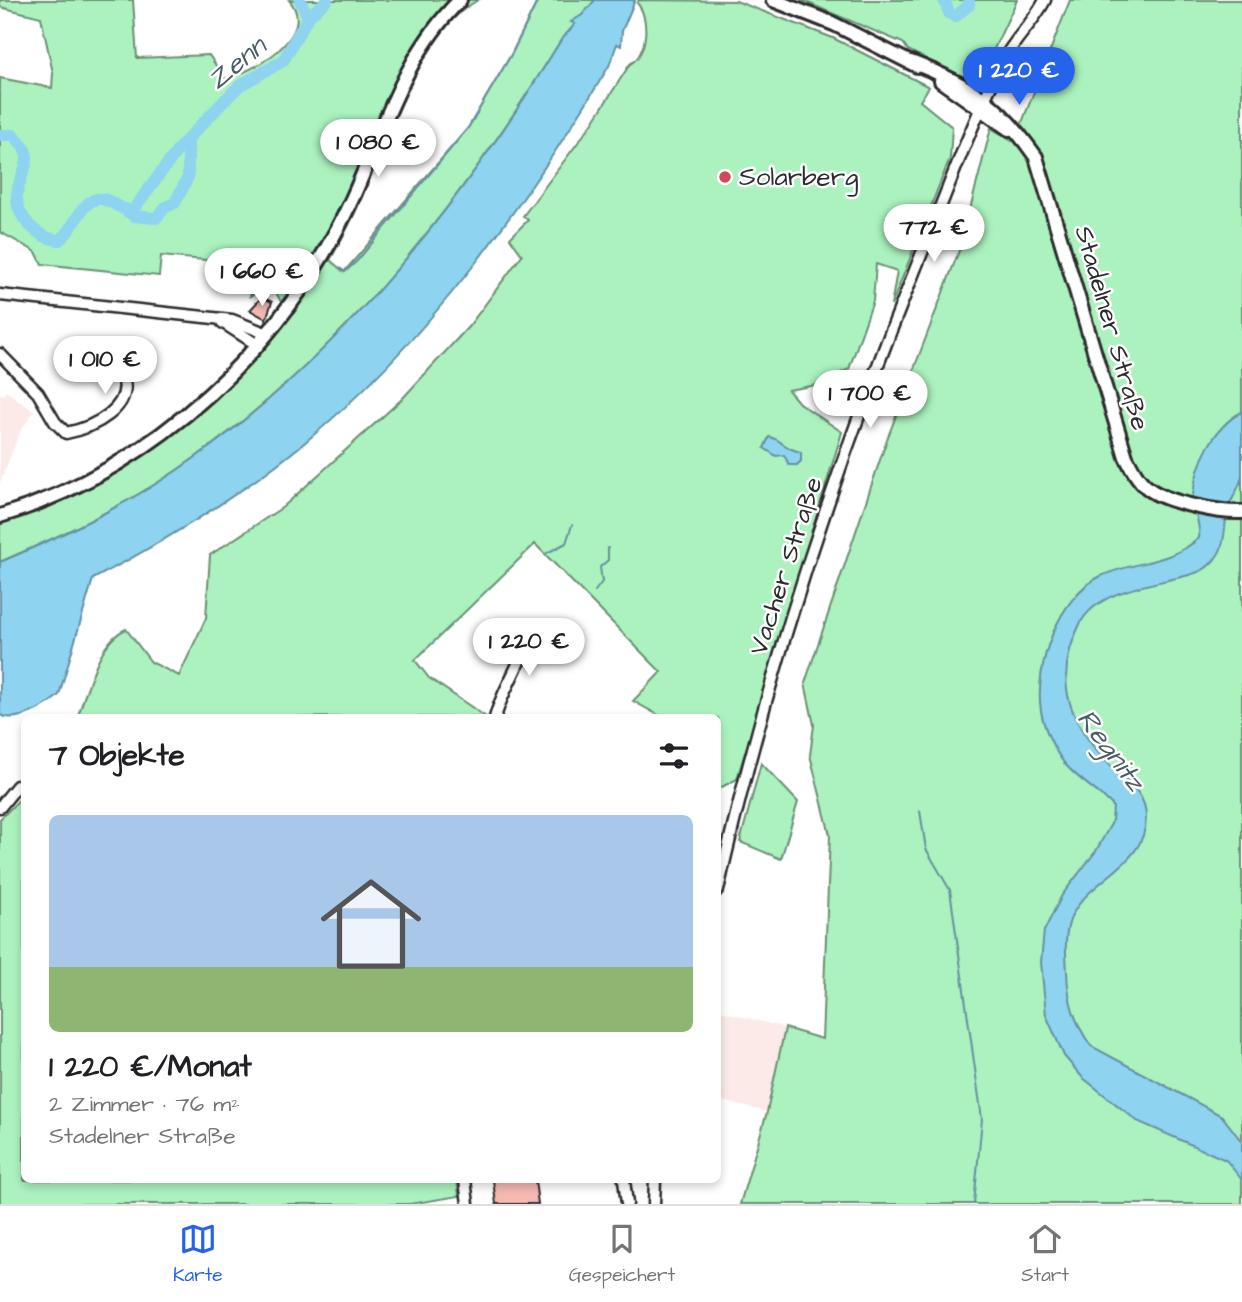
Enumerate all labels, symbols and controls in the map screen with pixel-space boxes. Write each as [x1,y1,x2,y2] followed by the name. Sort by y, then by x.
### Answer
[199,26,276,99] water label: Zenn
[954,48,1084,107] pin: 1 220 €
[979,54,1059,86] text: 1 220 €
[313,120,443,179] pin: 1 080 €
[336,126,420,158] text: 1 080 €
[739,159,858,197] place label: Solarberg
[717,169,733,185] marker: Solarberg
[885,204,983,264] pin: 772 €
[900,211,968,243] text: 772 €
[1066,222,1158,434] street label: Stadelner Straße
[197,248,327,308] pin: 1 660 €
[221,255,304,287] text: 1 660 €
[40,336,170,396] pin: 1 010 €
[69,343,141,375] text: 1 010 €
[805,370,935,430] pin: 1 700 €
[829,377,911,409] text: 1 700 €
[740,472,832,660] street label: Vacher Straße
[464,618,594,678] pin: 1 220 €
[489,625,569,657] text: 1 220 €
[1067,701,1156,801] water label: Regnitz
[49,735,185,777] text: 7 Objekte
[655,737,693,775] icon: filters
[308,861,434,987] icon: home
[49,1046,252,1088] text: 1 220 €/Monat
[49,1088,240,1120] text: 2 Zimmer · 76 m²
[49,1120,236,1152] text: Stadelner Straße
[173,1220,223,1289] tab: Karte
[569,1220,675,1289] tab: Gespeichert
[1021,1220,1069,1289] tab: Start

